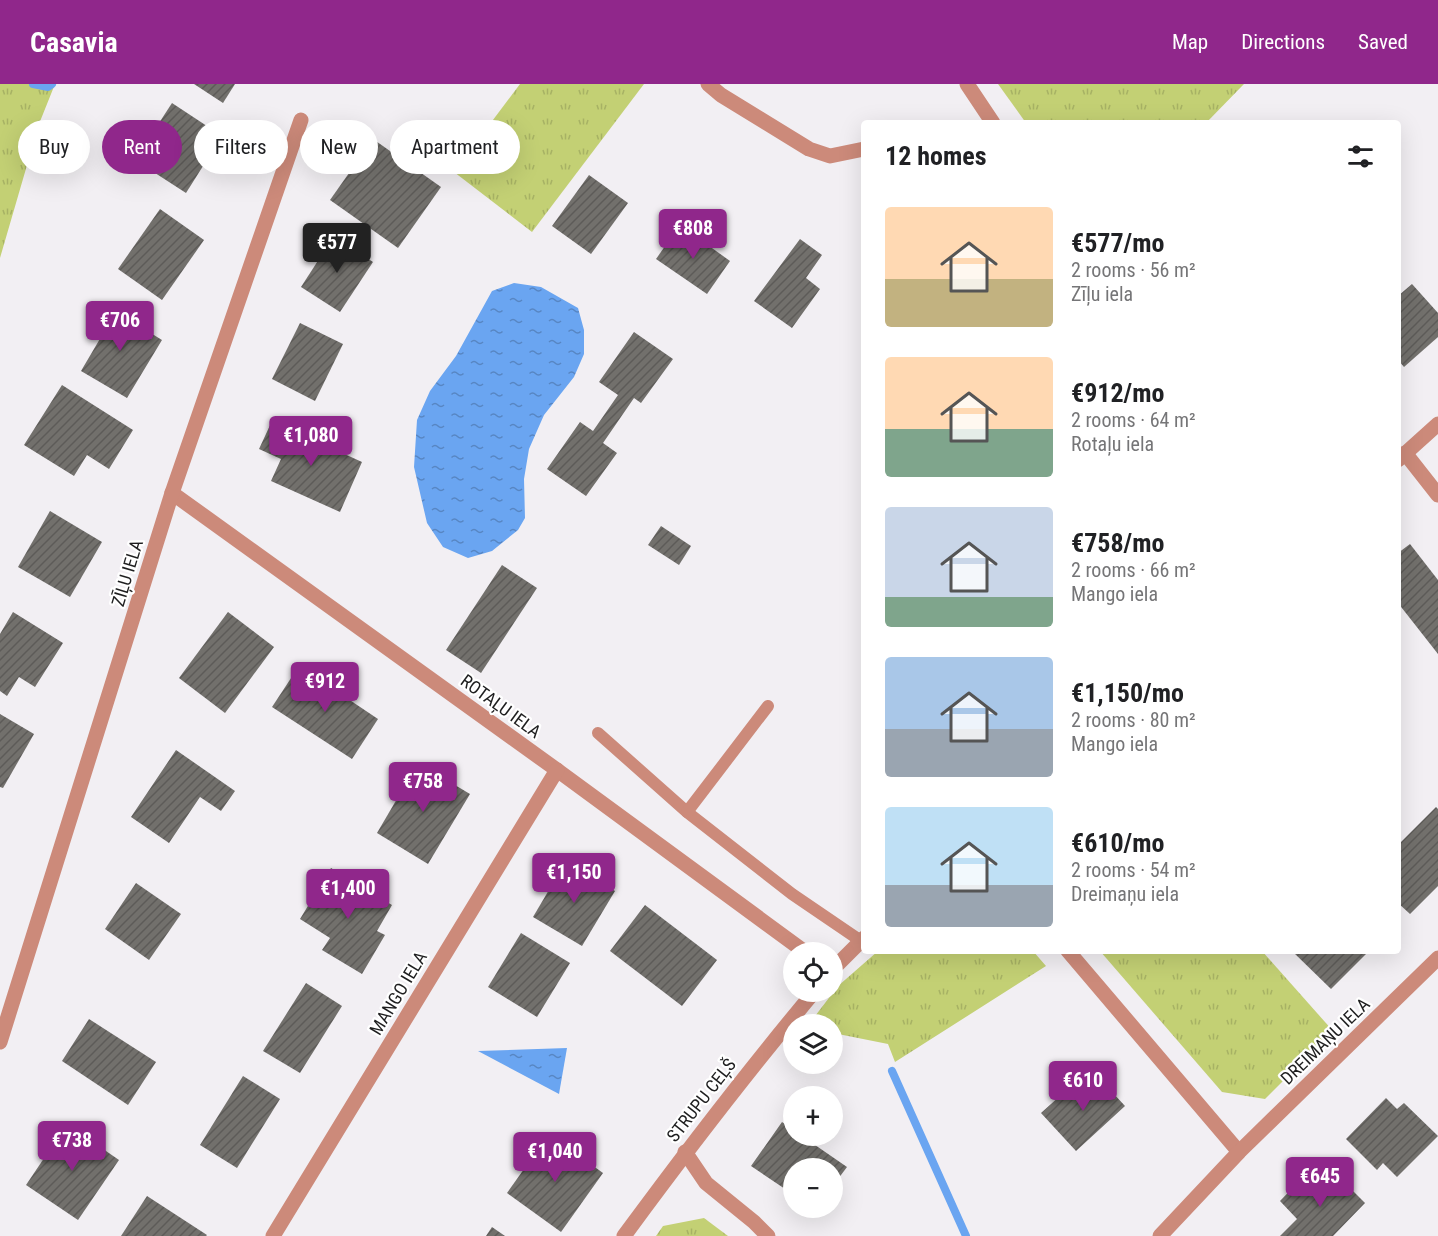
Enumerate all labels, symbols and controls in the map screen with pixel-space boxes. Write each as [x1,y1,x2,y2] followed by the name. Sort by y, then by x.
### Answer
[30,26,118,59] text: Casavia
[1172,30,1208,54] text: Map
[1241,30,1325,54] text: Directions
[1358,30,1408,54] text: Saved
[18,120,90,174] chip: Buy
[102,120,182,174] chip: Rent
[194,120,288,174] chip: Filters
[300,120,378,174] chip: New
[390,120,520,174] chip: Apartment
[1344,140,1377,173] icon: filters
[885,141,987,171] text: 12 homes
[657,209,729,260] pin: €808
[673,216,713,240] text: €808
[301,223,373,274] pin: €577
[1071,228,1164,258] text: €577/mo
[317,230,357,254] text: €577
[933,231,1005,303] icon: home
[1071,258,1196,282] text: 2 rooms · 56 m²
[1071,282,1133,306] text: Zīļu iela
[84,301,156,352] pin: €706
[100,308,140,332] text: €706
[1071,378,1164,408] text: €912/mo
[933,381,1005,453] icon: home
[1071,408,1196,432] text: 2 rooms · 64 m²
[262,416,360,467] pin: €1,080
[283,423,339,447] text: €1,080
[1071,432,1154,456] text: Rotaļu iela
[1071,528,1164,558] text: €758/mo
[933,531,1005,603] icon: home
[107,536,148,609] street label: ZĪĻU IELA
[1071,558,1196,582] text: 2 rooms · 66 m²
[1071,582,1158,606] text: Mango iela
[289,662,361,713] pin: €912
[305,669,345,693] text: €912
[456,670,546,743] street label: ROTAĻU IELA
[1071,678,1184,708] text: €1,150/mo
[933,681,1005,753] icon: home
[1071,708,1196,732] text: 2 rooms · 80 m²
[1071,732,1158,756] text: Mango iela
[387,762,459,813] pin: €758
[403,769,443,793] text: €758
[1071,828,1164,858] text: €610/mo
[933,831,1005,903] icon: home
[525,853,623,904] pin: €1,150
[1071,858,1196,882] text: 2 rooms · 54 m²
[546,860,602,884] text: €1,150
[299,869,397,920] pin: €1,400
[320,876,376,900] text: €1,400
[1071,882,1179,906] text: Dreimaņu iela
[783,942,843,1218] map controls
[783,942,843,1002] button: locate
[365,947,431,1038] street label: MANGO IELA
[1276,993,1375,1089] street label: DREIMAŅU IELA
[783,1014,843,1074] button: layers
[662,1054,741,1146] street label: STRUPU CEĻŠ
[1047,1061,1119,1112] pin: €610
[1063,1068,1103,1092] text: €610
[783,1086,843,1146] button: +
[36,1121,108,1172] pin: €738
[52,1128,92,1152] text: €738
[506,1132,604,1183] pin: €1,040
[527,1139,583,1163] text: €1,040
[1284,1157,1356,1208] pin: €645
[783,1158,843,1218] button: −
[1300,1164,1340,1188] text: €645

